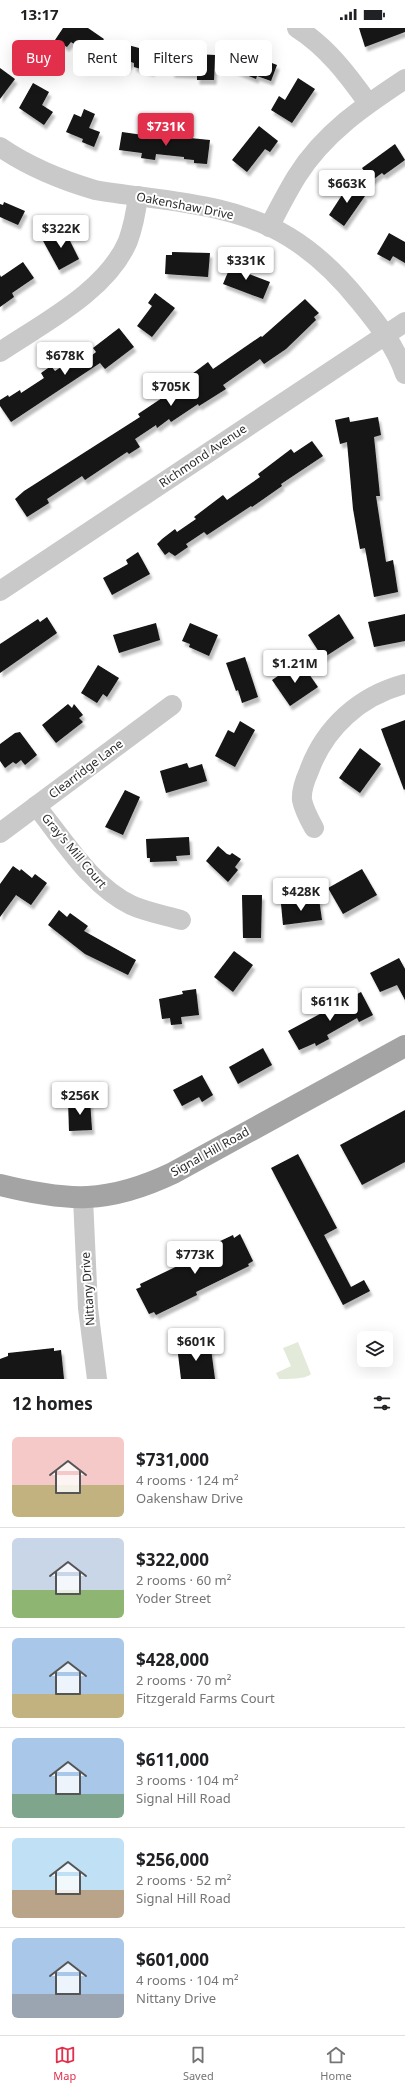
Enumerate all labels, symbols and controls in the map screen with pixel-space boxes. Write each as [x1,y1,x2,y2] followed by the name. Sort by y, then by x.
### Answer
[20,4,59,24] text: 13:17
[12,40,65,76] chip: Buy
[73,40,131,76] chip: Rent
[139,40,207,76] chip: Filters
[215,40,272,76] chip: New
[138,113,194,147] pin: $731K
[147,117,185,135] text: $731K
[319,170,375,204] pin: $663K
[328,174,366,192] text: $663K
[135,188,235,223] street label: Oakenshaw Drive
[33,215,89,249] pin: $322K
[42,219,80,237] text: $322K
[218,247,274,281] pin: $331K
[227,251,265,269] text: $331K
[37,342,93,376] pin: $678K
[46,346,84,364] text: $678K
[143,373,199,407] pin: $705K
[152,377,190,395] text: $705K
[156,420,250,491] street label: Richmond Avenue
[262,650,328,684] pin: $1.21M
[272,654,318,672] text: $1.21M
[45,735,127,802] street label: Clearridge Lane
[38,810,111,892] street label: Gray's Mill Court
[273,878,329,912] pin: $428K
[282,882,320,900] text: $428K
[302,988,358,1022] pin: $611K
[311,992,349,1010] text: $611K
[52,1082,108,1116] pin: $256K
[61,1086,99,1104] text: $256K
[167,1123,252,1180] street label: Signal Hill Road
[167,1241,223,1275] pin: $773K
[176,1245,214,1263] text: $773K
[76,1251,99,1327] street label: Nittany Drive
[168,1328,224,1362] pin: $601K
[357,1331,393,1367] map controls
[357,1331,393,1367] button: layers
[177,1332,215,1350] text: $601K
[12,1392,93,1415] text: 12 homes
[371,1392,393,1414] icon: filters
[136,1448,209,1471] text: $731,000
[44,1453,92,1501] icon: home
[136,1471,239,1489] text: 4 rooms · 124 m²
[136,1489,243,1507] text: Oakenshaw Drive
[136,1548,209,1571] text: $322,000
[44,1554,92,1602] icon: home
[136,1571,231,1589] text: 2 rooms · 60 m²
[136,1589,211,1607] text: Yoder Street
[136,1648,209,1671] text: $428,000
[44,1654,92,1702] icon: home
[136,1671,231,1689] text: 2 rooms · 70 m²
[136,1689,275,1707] text: Fitzgerald Farms Court
[136,1748,209,1771] text: $611,000
[44,1754,92,1802] icon: home
[136,1771,239,1789] text: 3 rooms · 104 m²
[136,1789,231,1807] text: Signal Hill Road
[136,1848,209,1871] text: $256,000
[44,1854,92,1902] icon: home
[136,1871,231,1889] text: 2 rooms · 52 m²
[136,1889,231,1907] text: Signal Hill Road
[136,1948,209,1971] text: $601,000
[44,1954,92,2002] icon: home
[136,1971,239,1989] text: 4 rooms · 104 m²
[136,1989,216,2007] text: Nittany Drive
[53,2044,76,2083] tab: Map
[183,2044,214,2083] tab: Saved
[320,2044,352,2083] tab: Home

